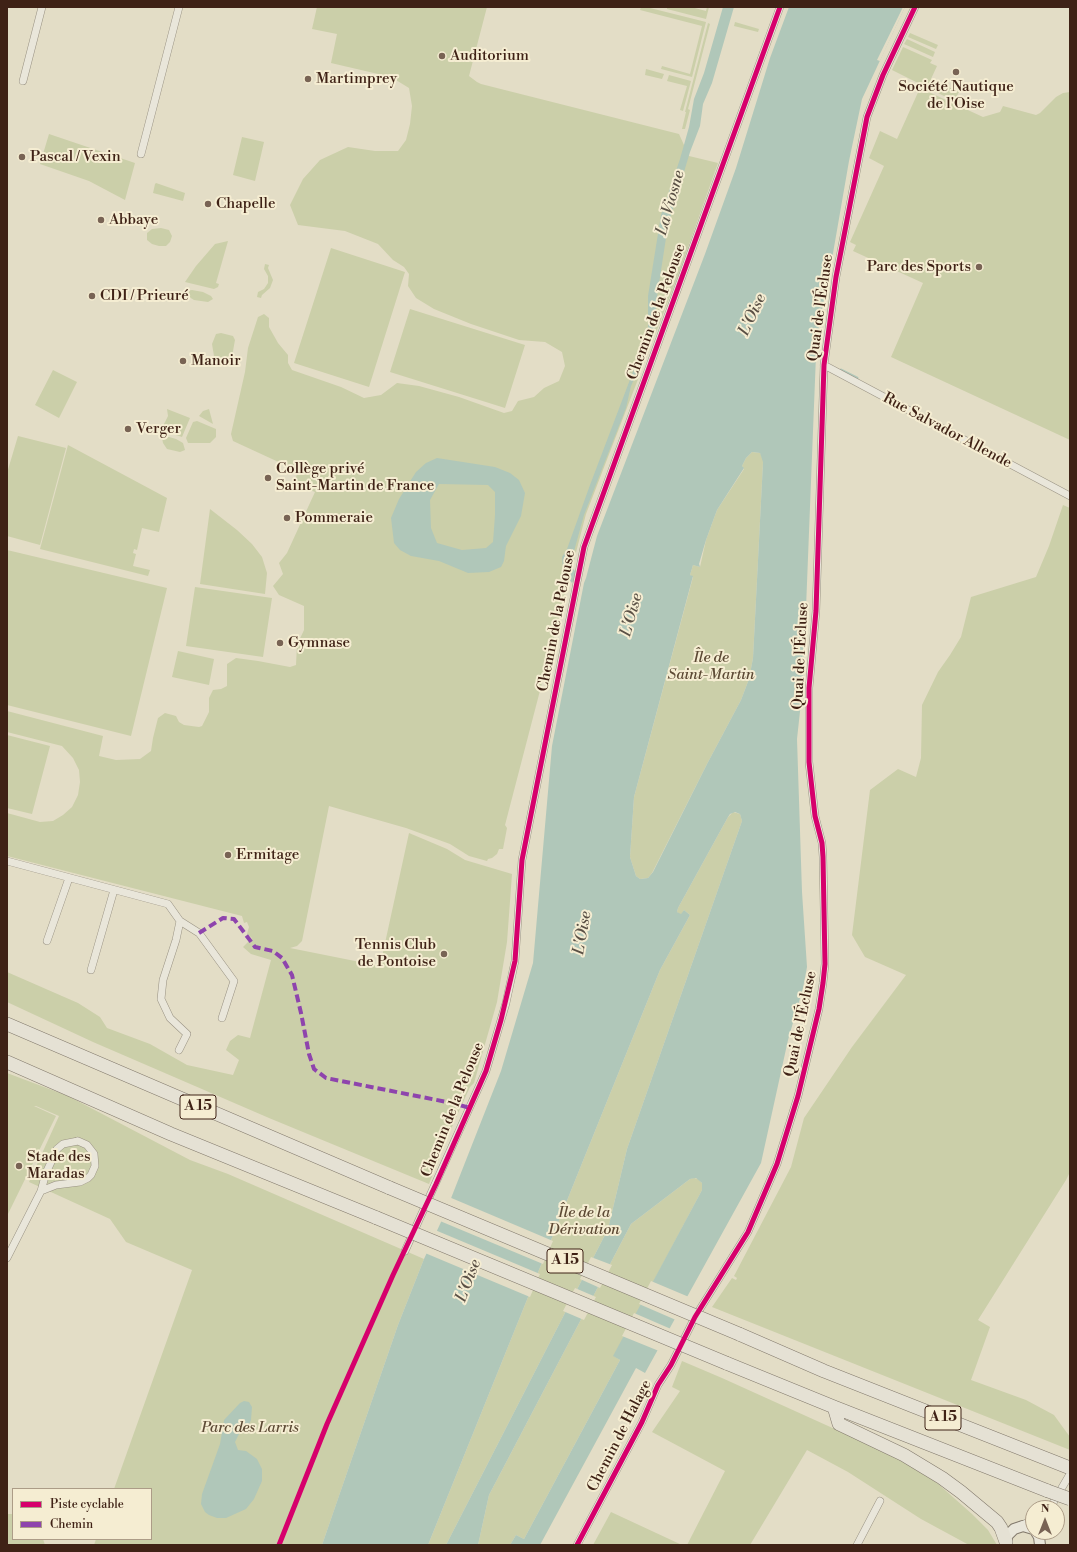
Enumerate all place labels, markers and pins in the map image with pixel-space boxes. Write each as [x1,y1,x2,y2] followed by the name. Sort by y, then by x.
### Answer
[450,47,529,65] place label: Auditorium
[437,51,447,61] marker: Auditorium
[951,67,961,77] marker: Société Nautique de l'Oise
[316,70,397,88] place label: Martimprey
[303,74,313,84] marker: Martimprey
[898,78,1014,113] place label: Société Nautique de l'Oise
[30,148,121,166] place label: Pascal / Vexin
[17,152,27,162] marker: Pascal / Vexin
[216,195,276,213] place label: Chapelle
[203,199,213,209] marker: Chapelle
[109,211,158,229] place label: Abbaye
[96,215,106,225] marker: Abbaye
[867,258,971,276] place label: Parc des Sports
[974,262,984,272] marker: Parc des Sports
[100,287,189,305] place label: CDI / Prieuré
[87,291,97,301] marker: CDI / Prieuré
[191,352,241,370] place label: Manoir
[178,356,188,366] marker: Manoir
[136,420,181,438] place label: Verger
[123,424,133,434] marker: Verger
[276,460,434,495] place label: Collège privé Saint-Martin de France
[263,473,273,483] marker: Collège privé Saint-Martin de France
[295,509,373,527] place label: Pommeraie
[282,513,292,523] marker: Pommeraie
[288,634,350,652] place label: Gymnase
[275,638,285,648] marker: Gymnase
[236,846,299,864] place label: Ermitage
[223,850,233,860] marker: Ermitage
[355,936,436,971] place label: Tennis Club de Pontoise
[439,949,449,959] marker: Tennis Club de Pontoise
[27,1148,91,1183] place label: Stade des Maradas
[14,1161,24,1171] marker: Stade des Maradas

